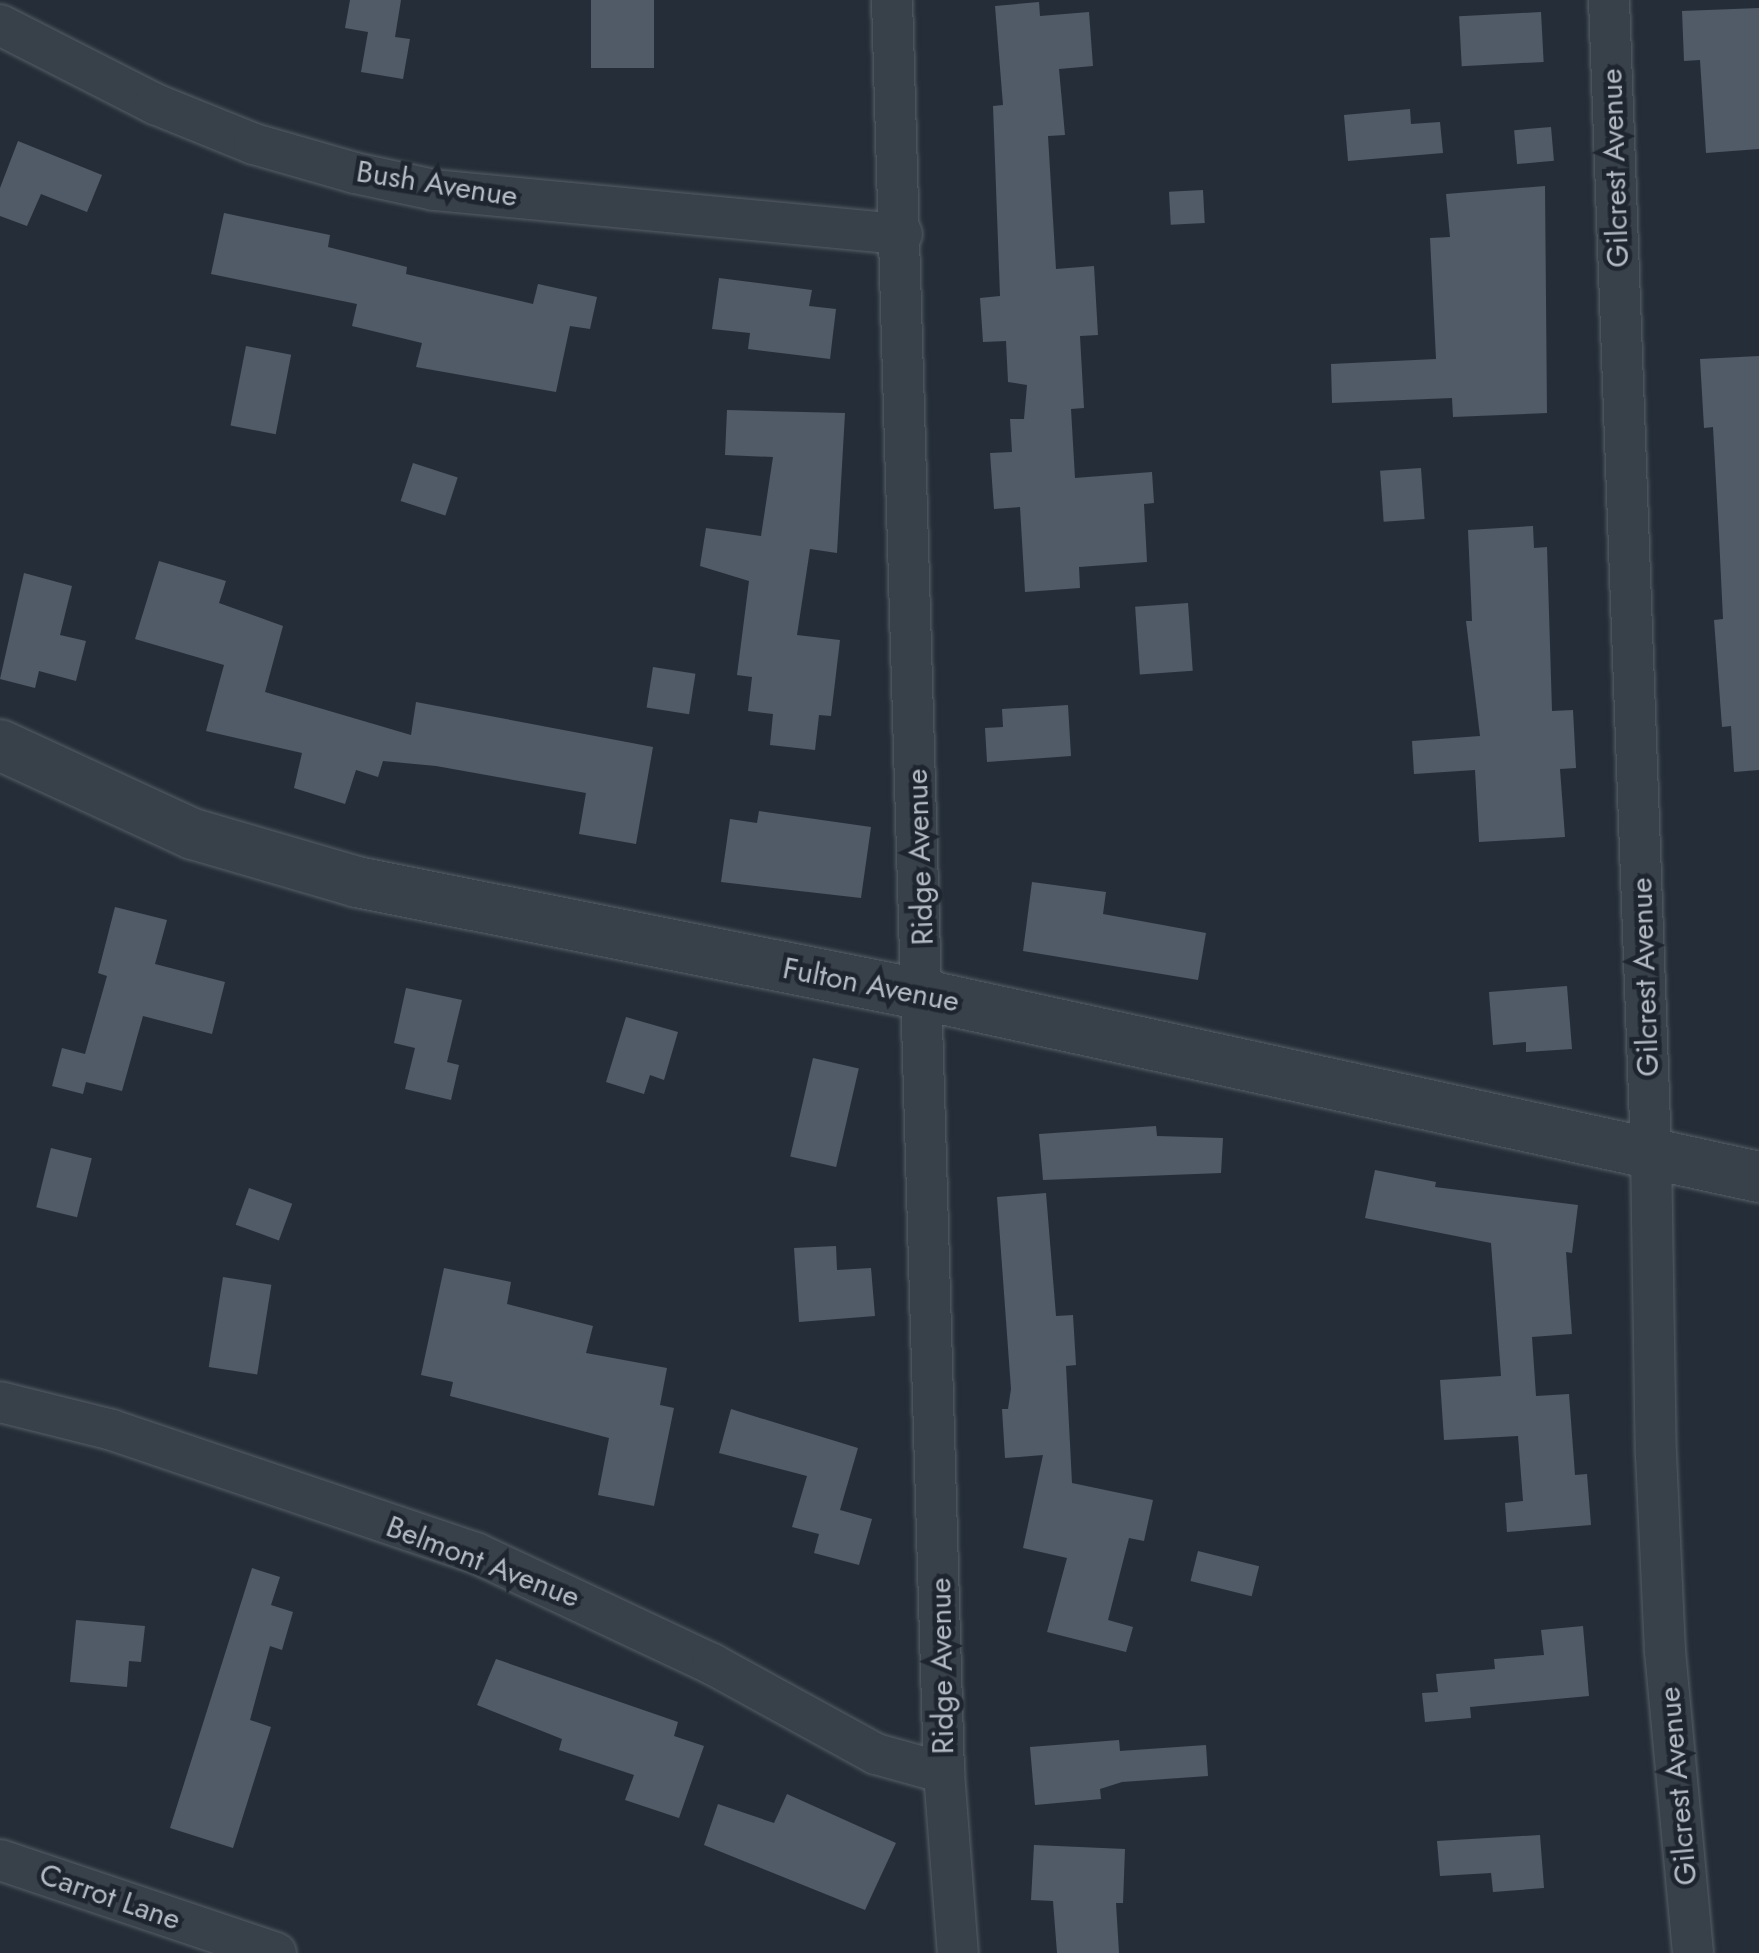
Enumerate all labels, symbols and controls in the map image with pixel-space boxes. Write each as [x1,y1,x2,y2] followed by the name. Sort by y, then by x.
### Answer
[1594,68,1636,268] street label: Gilcrest Avenue
[354,153,520,215] street label: Bush Avenue
[899,768,941,946] street label: Ridge Avenue
[1624,877,1666,1077] street label: Gilcrest Avenue
[780,950,962,1020] street label: Fulton Avenue
[381,1509,585,1615] street label: Belmont Avenue
[922,1577,962,1755] street label: Ridge Avenue
[1651,1685,1705,1887] street label: Gilcrest Avenue
[35,1856,185,1938] street label: Carrot Lane

